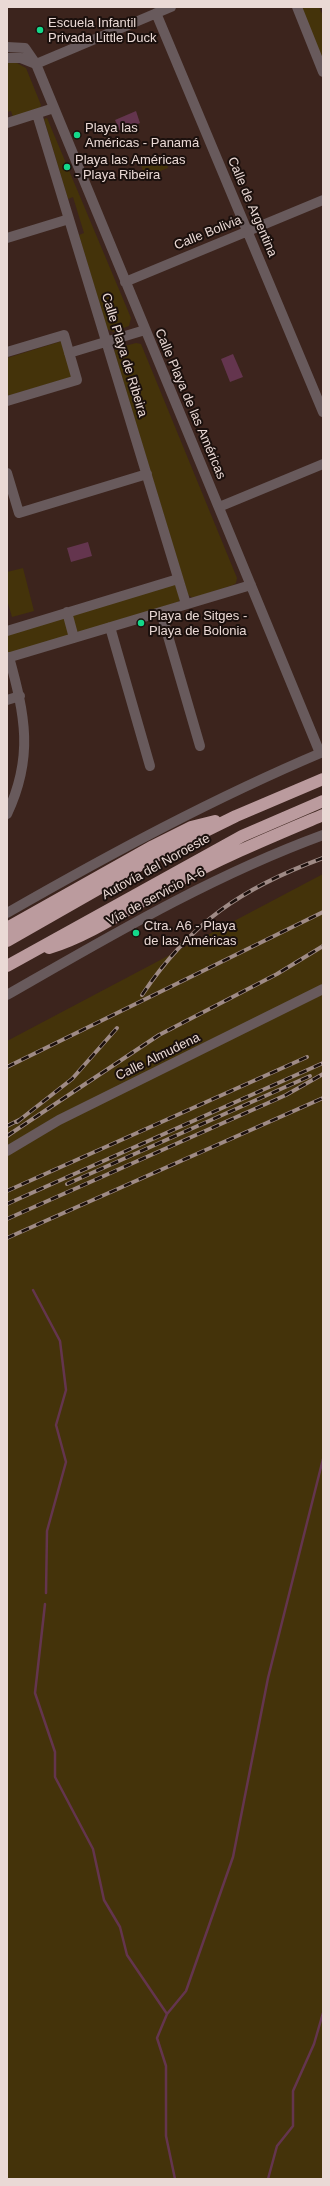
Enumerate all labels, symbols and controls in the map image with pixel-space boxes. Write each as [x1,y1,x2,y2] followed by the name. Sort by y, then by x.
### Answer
[48,15,156,46] place label: Escuela Infantil Privada Little Duck
[35,25,45,35] marker: Escuela Infantil Privada Little Duck
[85,120,199,151] place label: Playa las Américas - Panamá
[72,130,82,140] marker: Playa las Américas - Panamá
[75,152,186,183] place label: Playa las Américas - Playa Ribeira
[224,155,280,259] street label: Calle de Argentina
[62,162,72,172] marker: Playa las Américas - Playa Ribeira
[172,212,244,254] street label: Calle Bolivia
[98,291,150,419] street label: Calle Playa de Ribeira
[151,326,229,482] street label: Calle Playa de las Américas
[149,608,247,639] place label: Playa de Sitges - Playa de Bolonia
[136,618,146,628] marker: Playa de Sitges - Playa de Bolonia
[99,831,213,903] street label: Autovía del Noroeste
[104,865,208,929] street label: Vía de servicio A-6
[144,918,236,949] place label: Ctra. A6 - Playa de las Américas
[131,928,141,938] marker: Ctra. A6 - Playa de las Américas
[113,1030,203,1084] street label: Calle Almudena

